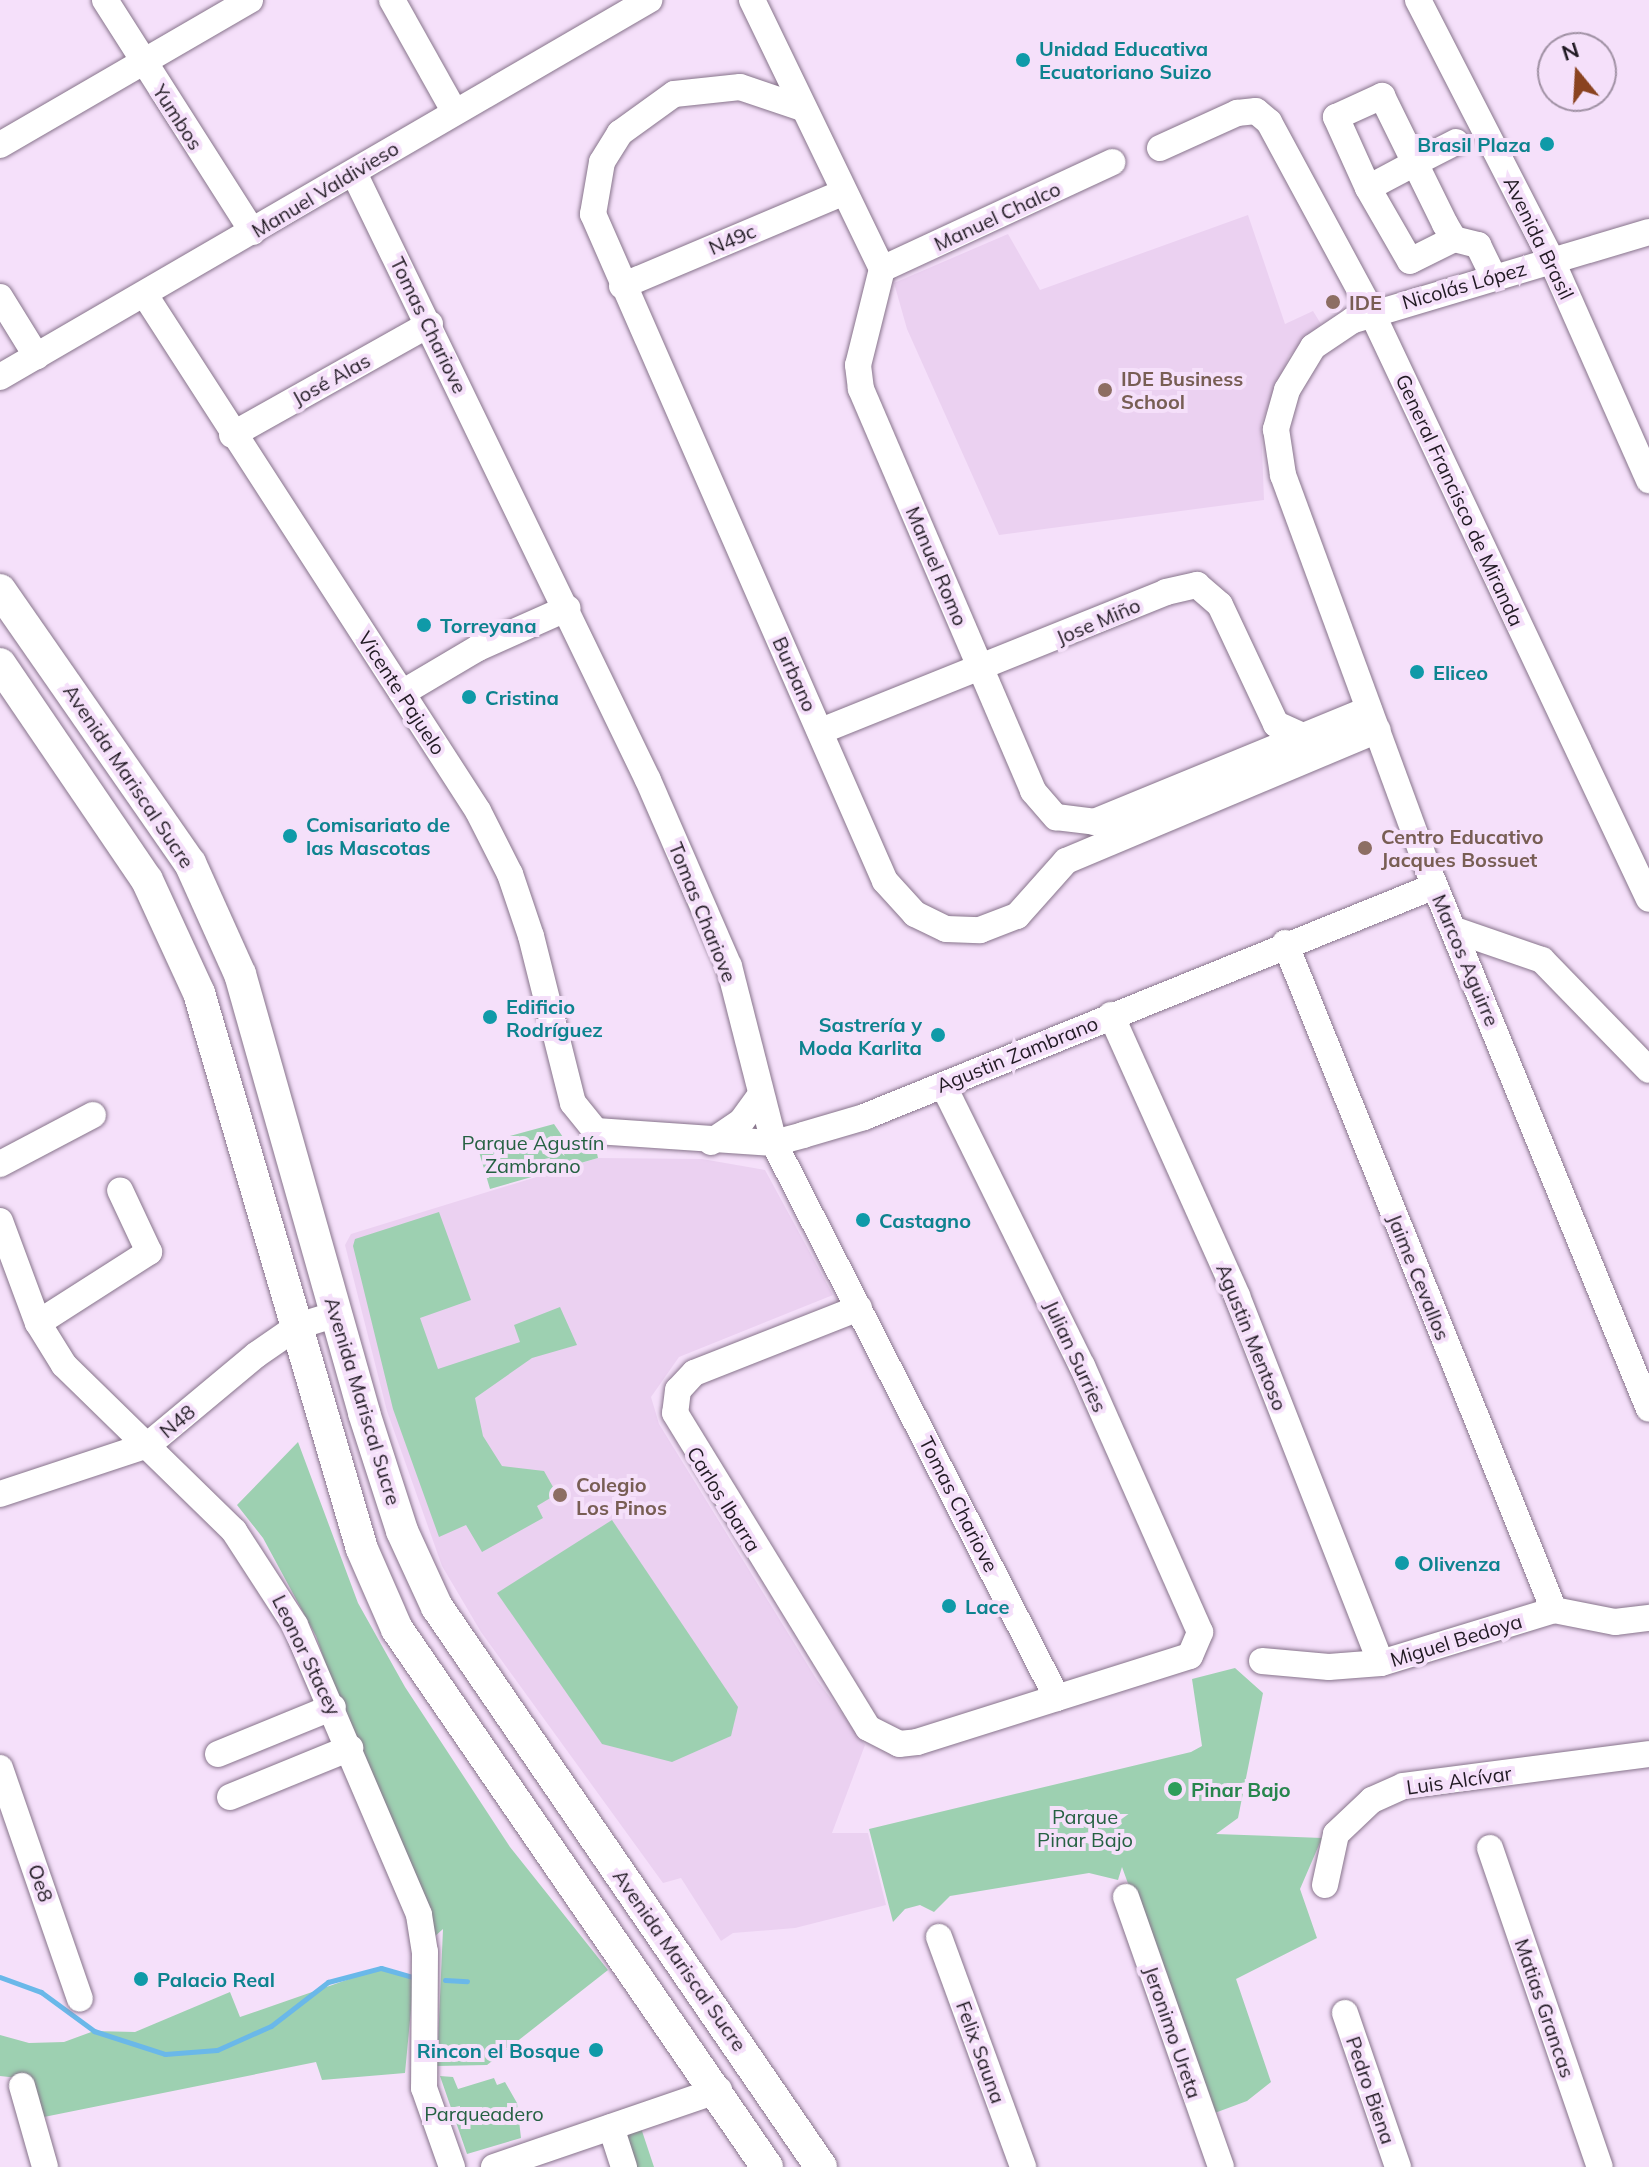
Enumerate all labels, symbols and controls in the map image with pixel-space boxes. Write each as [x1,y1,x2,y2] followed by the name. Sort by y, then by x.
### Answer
[1537,32,1617,112] north arrow
[1558,35,1582,67] text: N
[1039,36,1212,83] place label: Unidad Educativa Ecuatoriano Suizo
[1014,51,1032,69] marker: Unidad Educativa Ecuatoriano Suizo
[148,80,208,154] street label: Yumbos
[1417,132,1531,156] place label: Brasil Plaza
[1538,135,1556,153] marker: Brasil Plaza
[247,136,403,242] street label: Manuel Valdivieso
[1499,173,1579,303] street label: Avenida Brasil
[930,176,1064,256] street label: Manuel Chalco
[705,218,759,260] street label: N49c
[386,253,472,397] street label: Tomas Chariove
[1399,256,1529,314] street label: Nicolás López
[1349,290,1382,314] place label: IDE
[1324,293,1342,311] marker: IDE
[288,348,374,410] street label: José Alas
[1121,366,1243,413] place label: IDE Business School
[1391,370,1529,630] street label: General Francisco de Miranda
[1096,381,1114,399] marker: IDE Business School
[901,503,973,629] street label: Manuel Romo
[1052,593,1144,649] street label: Jose Miño
[440,613,537,637] place label: Torreyana
[415,616,433,634] marker: Torreyana
[353,627,451,759] street label: Vicente Pajuelo
[768,633,822,715] street label: Burbano
[1433,660,1488,684] place label: Eliceo
[1408,663,1426,681] marker: Eliceo
[59,680,199,872] street label: Avenida Mariscal Sucre
[485,685,559,709] place label: Cristina
[460,688,478,706] marker: Cristina
[306,812,450,859] place label: Comisariato de las Mascotas
[1381,824,1544,871] place label: Centro Educativo Jacques Bossuet
[281,827,299,845] marker: Comisariato de las Mascotas
[664,839,742,985] street label: Tomas Chariove
[1356,839,1374,857] marker: Centro Educativo Jacques Bossuet
[1427,891,1505,1029] street label: Marcos Aguirre
[506,994,603,1041] place label: Edificio Rodríguez
[481,1008,499,1026] marker: Edificio Rodríguez
[933,1011,1101,1097] street label: Agustin Zambrano
[798,1012,922,1059] place label: Sastrería y Moda Karlita
[929,1026,947,1044] marker: Sastrería y Moda Karlita
[462,1130,604,1177] park label: Parque Agustín Zambrano
[879,1208,971,1232] place label: Castagno
[1383,1210,1455,1344] street label: Jaime Cevallos
[854,1211,872,1229] marker: Castagno
[1212,1260,1292,1414] street label: Agustin Mentoso
[320,1294,406,1508] street label: Avenida Mariscal Sucre
[1040,1296,1112,1416] street label: Julian Surries
[154,1399,200,1443] street label: N48
[915,1432,1003,1576] street label: Tomas Chariove
[682,1442,766,1556] street label: Carlos Ibarra
[576,1472,667,1519] place label: Colegio Los Pinos
[551,1486,569,1504] marker: Colegio Los Pinos
[1418,1551,1501,1575] place label: Olivenza
[1393,1554,1411,1572] marker: Olivenza
[267,1591,347,1719] street label: Leonor Stacey
[965,1594,1009,1618] place label: Lace
[940,1597,958,1615] marker: Lace
[1387,1609,1525,1671] street label: Miguel Bedoya
[1405,1761,1513,1799] street label: Luis Alcívar
[1191,1777,1291,1801] place label: Pinar Bajo
[1166,1780,1184,1798] marker: Pinar Bajo
[1037,1805,1133,1852] park label: Parque Pinar Bajo
[23,1861,59,1905] street label: Oe8
[608,1865,752,2055] street label: Avenida Mariscal Sucre
[1510,1935,1580,2081] street label: Matias Grancas
[1139,1963,1207,2101] street label: Jeronimo Ureta
[157,1967,275,1991] place label: Palacio Real
[132,1970,150,1988] marker: Palacio Real
[951,1998,1011,2106] street label: Felix Sauna
[1341,2033,1401,2147] street label: Pedro Biena
[417,2038,580,2062] place label: Rincon el Bosque
[587,2041,605,2059] marker: Rincon el Bosque
[424,2101,544,2125] park label: Parqueadero

